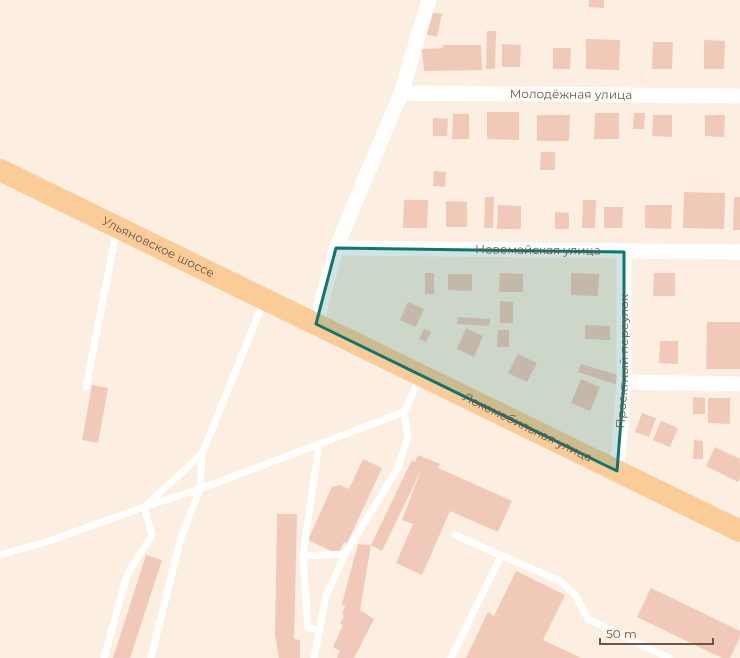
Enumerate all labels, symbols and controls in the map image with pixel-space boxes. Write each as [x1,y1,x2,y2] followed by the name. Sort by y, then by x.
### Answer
[510,86,632,102] street label: Молодёжная улица
[100,213,217,280] street label: Ульяновское шоссе
[475,241,601,258] street label: Новомайская улица
[612,294,631,429] street label: Проектный переулок
[461,389,595,465] street label: Локомобильная улица
[600,620,713,646] scale bar
[606,626,637,641] text: 50 m

